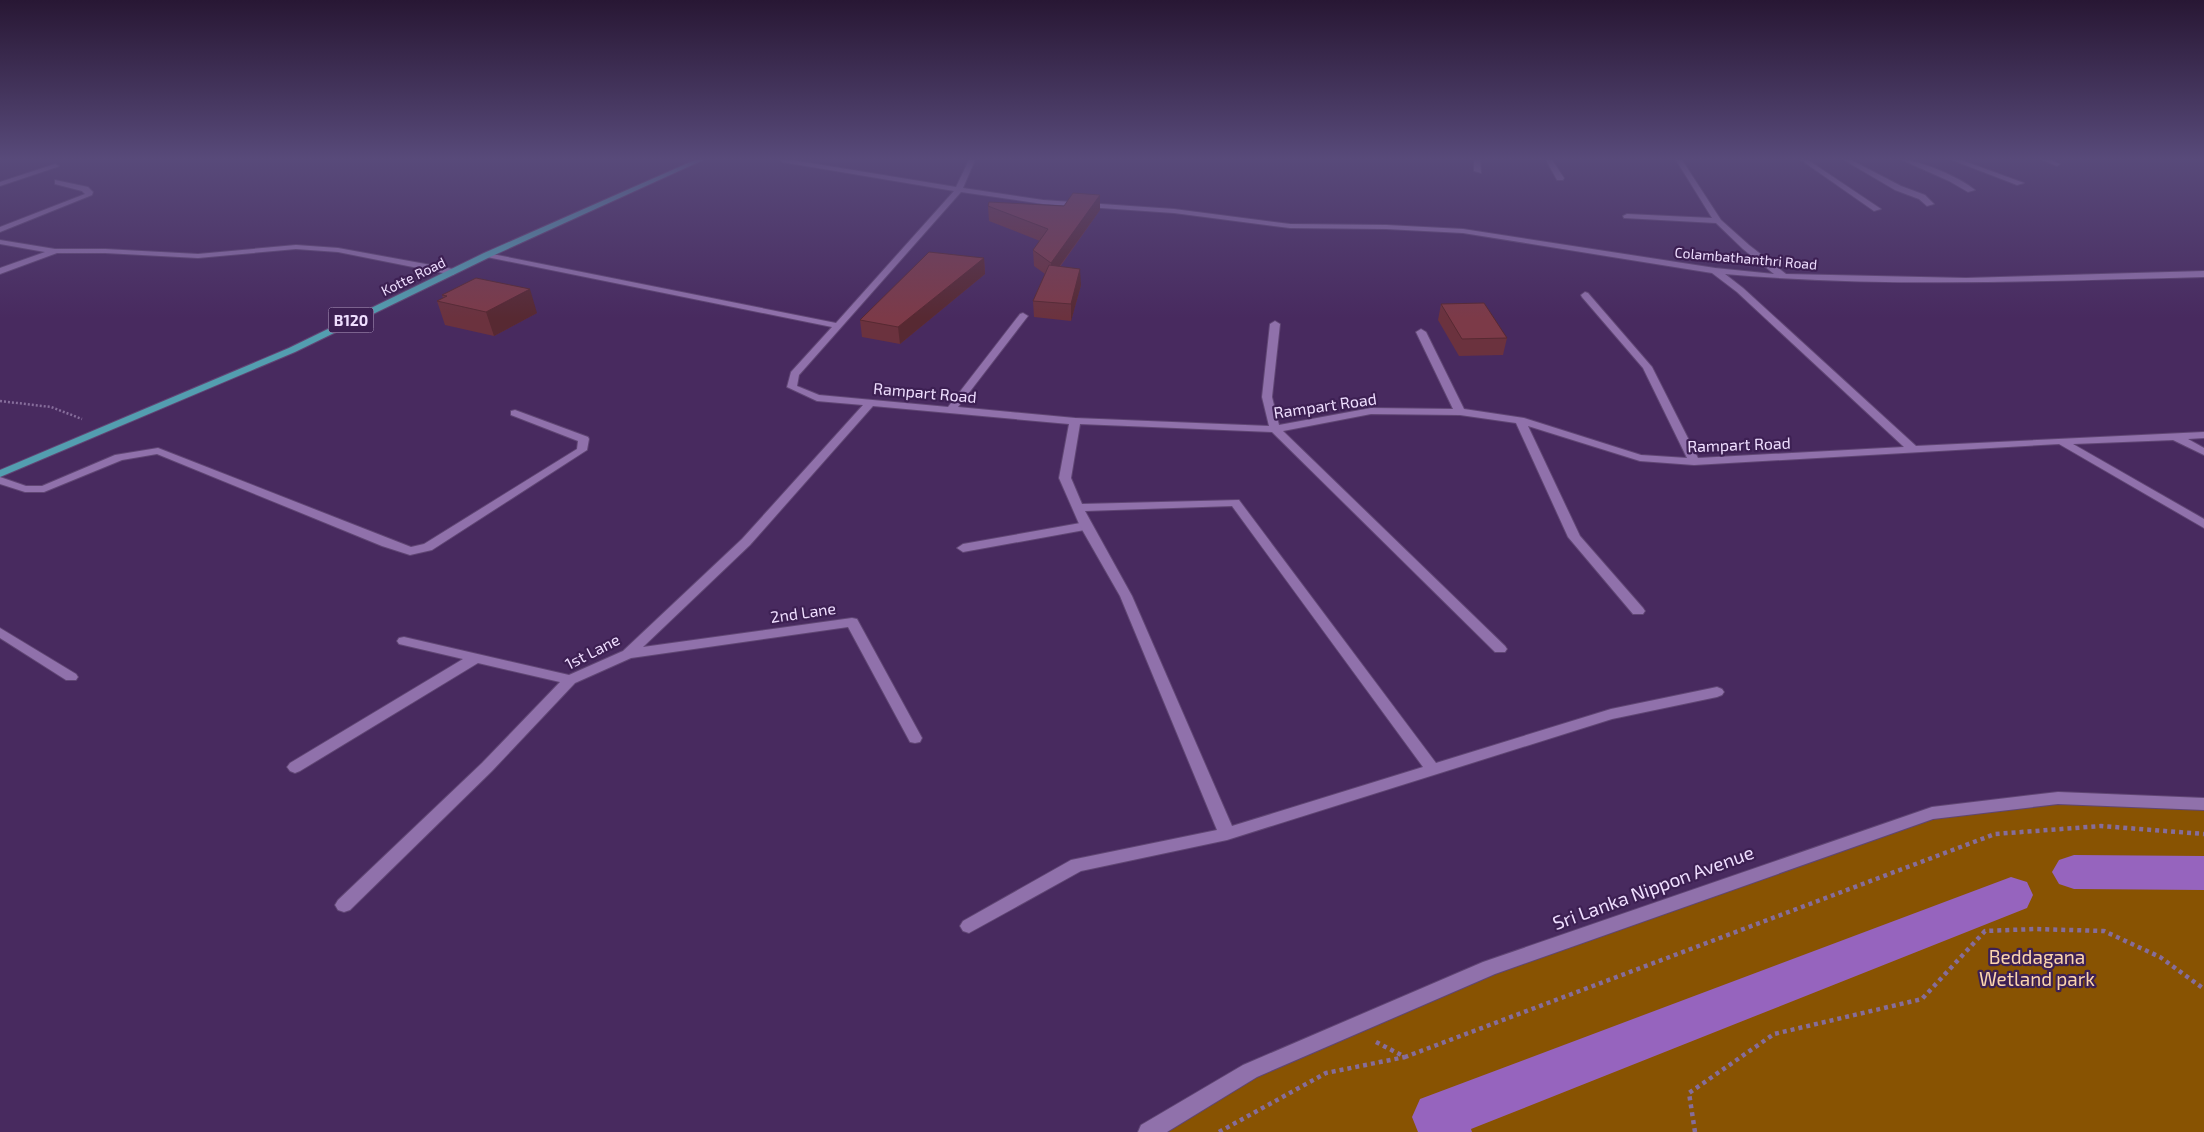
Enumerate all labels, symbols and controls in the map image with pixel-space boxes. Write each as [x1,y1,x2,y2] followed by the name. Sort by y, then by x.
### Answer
[1674,243,1818,273] street label: Colambathanthri Road
[378,253,448,299] street label: Kotte Road
[328,308,374,332] road number: B120
[873,378,977,406] street label: Rampart Road
[1272,388,1378,422] street label: Rampart Road
[1687,433,1791,455] street label: Rampart Road
[769,598,837,626] street label: 2nd Lane
[561,629,623,673] street label: 1st Lane
[1549,840,1757,934] street label: Sri Lanka Nippon Avenue
[1979,945,2095,990] park label: Beddagana Wetland park

